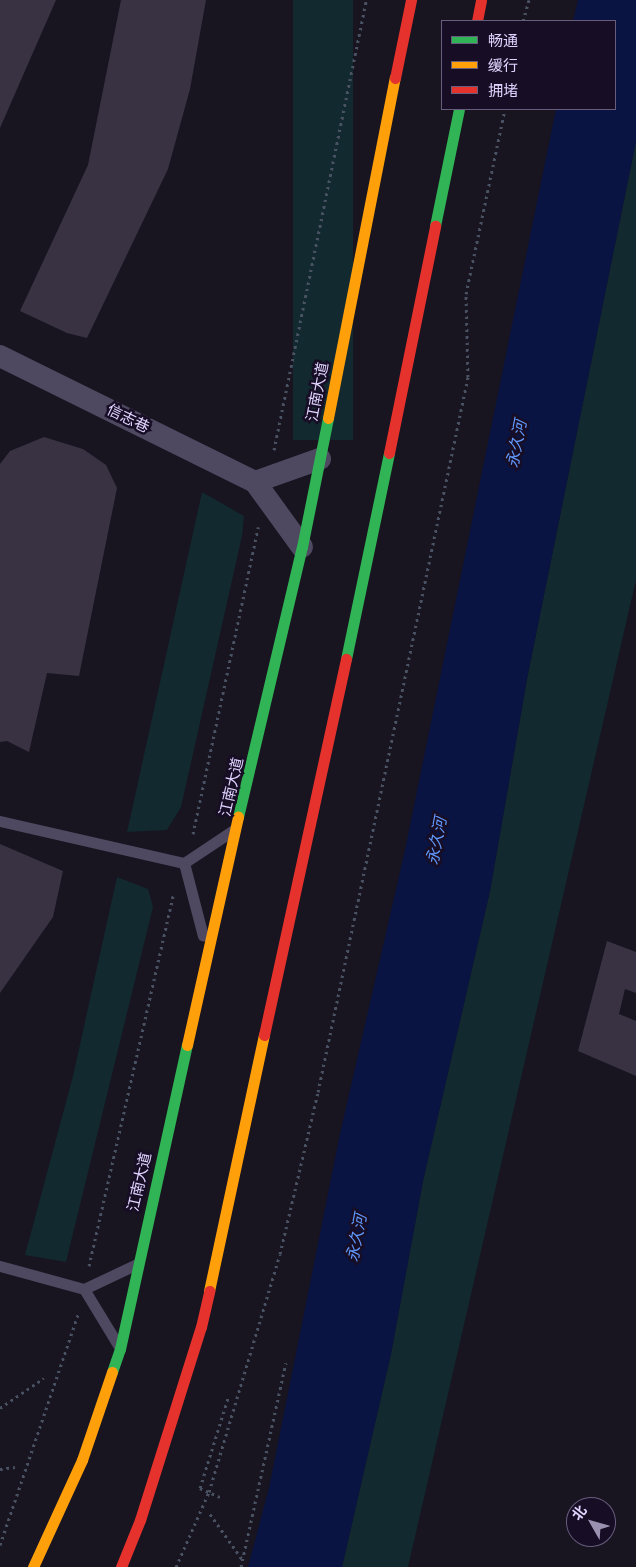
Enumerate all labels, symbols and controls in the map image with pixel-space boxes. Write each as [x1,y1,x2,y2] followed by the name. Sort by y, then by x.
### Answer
[441,20,616,110] legend
[488,32,518,50] text: 畅通
[488,57,518,75] text: 缓行
[488,82,518,100] text: 拥堵
[303,361,333,423] street label: 江南大道
[104,401,152,437] street label: 信志巷
[503,419,531,469] water label: 永久河
[216,756,248,818] street label: 江南大道
[423,816,451,866] water label: 永久河
[124,1151,156,1213] street label: 江南大道
[343,1213,371,1263] water label: 永久河
[566,1497,616,1547] north arrow
[569,1502,591,1524] text: 北

